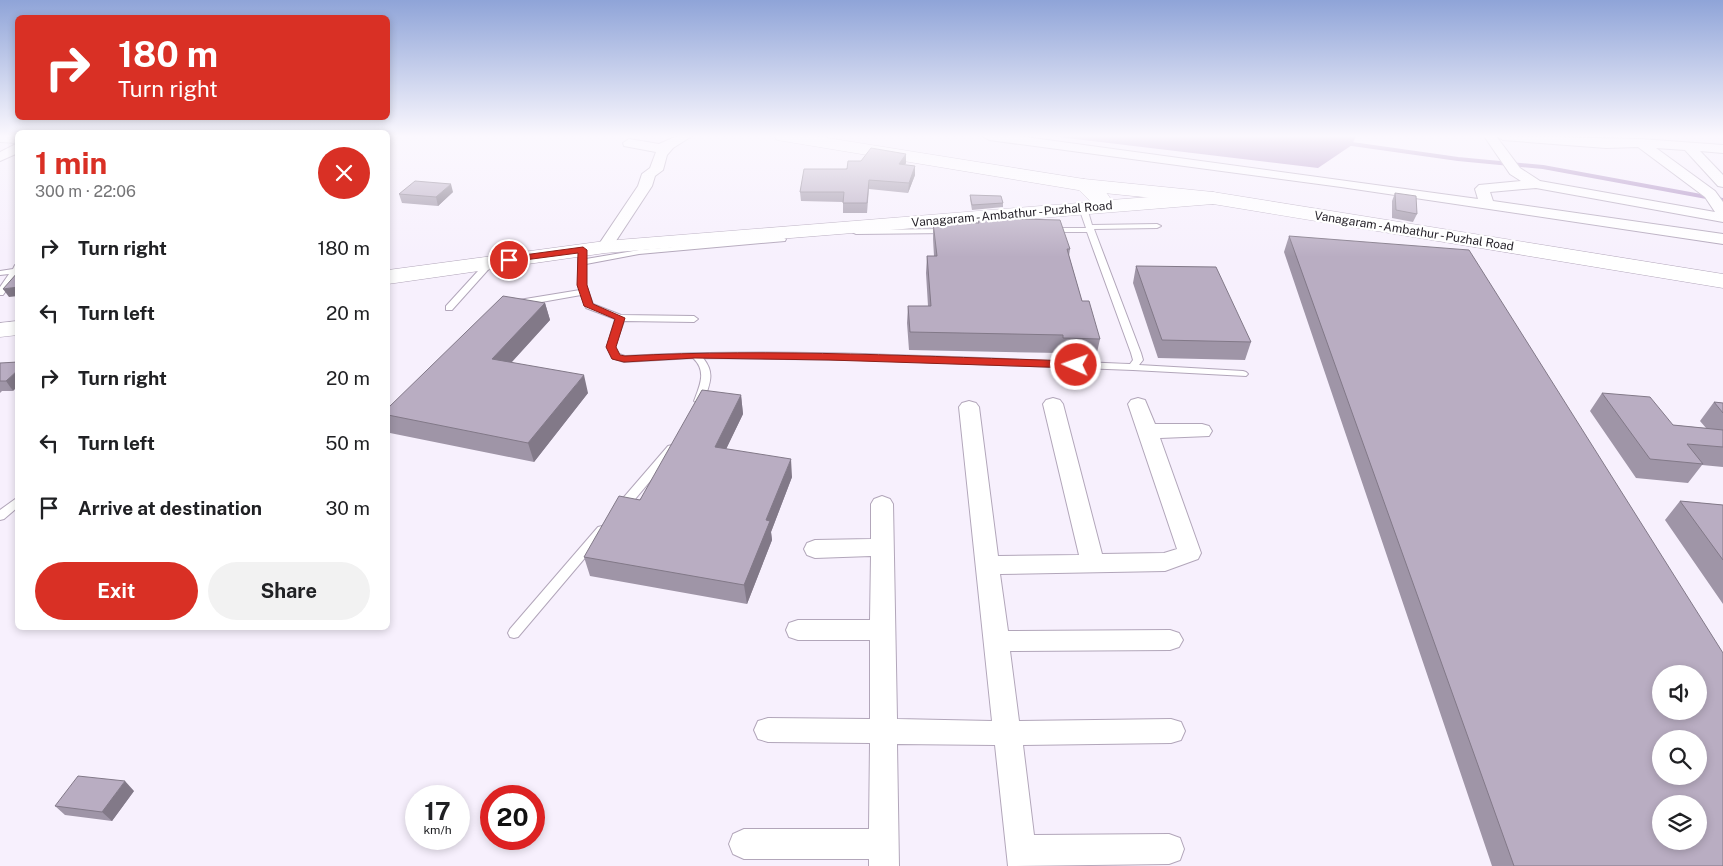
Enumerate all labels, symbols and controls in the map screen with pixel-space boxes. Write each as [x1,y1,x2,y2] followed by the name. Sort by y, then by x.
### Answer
[118,34,218,75] text: 180 m
[35,35,100,100] icon: right
[118,76,218,102] text: Turn right
[35,145,107,181] text: 1 min
[318,147,370,199] button: close
[35,182,136,201] text: 300 m · 22:06
[911,198,1113,230] street label: Vanagaram - Ambathur - Puzhal Road
[1313,208,1515,254] street label: Vanagaram - Ambathur - Puzhal Road
[35,234,63,262] icon: right
[78,237,167,259] text: Turn right
[317,237,370,259] text: 180 m
[488,239,530,281] pin
[495,246,523,274] icon: arrive
[35,299,63,327] icon: left
[78,302,155,324] text: Turn left
[326,302,370,324] text: 20 m
[1049,338,1101,390] position arrow
[35,364,63,392] icon: right
[78,367,167,389] text: Turn right
[326,367,370,389] text: 20 m
[35,429,63,457] icon: left
[78,432,155,454] text: Turn left
[325,432,370,454] text: 50 m
[35,494,63,522] icon: arrive
[78,497,262,519] text: Arrive at destination
[325,497,370,519] text: 30 m
[35,562,198,620] button: Exit
[208,562,370,620] button: Share
[1652,665,1707,850] map controls
[1652,665,1707,720] button: sound
[1652,730,1707,785] button: search
[480,785,545,850] speed limit sign: 20
[1652,795,1707,850] button: layers
[424,796,451,826] text: 17
[423,823,452,837] text: km/h

